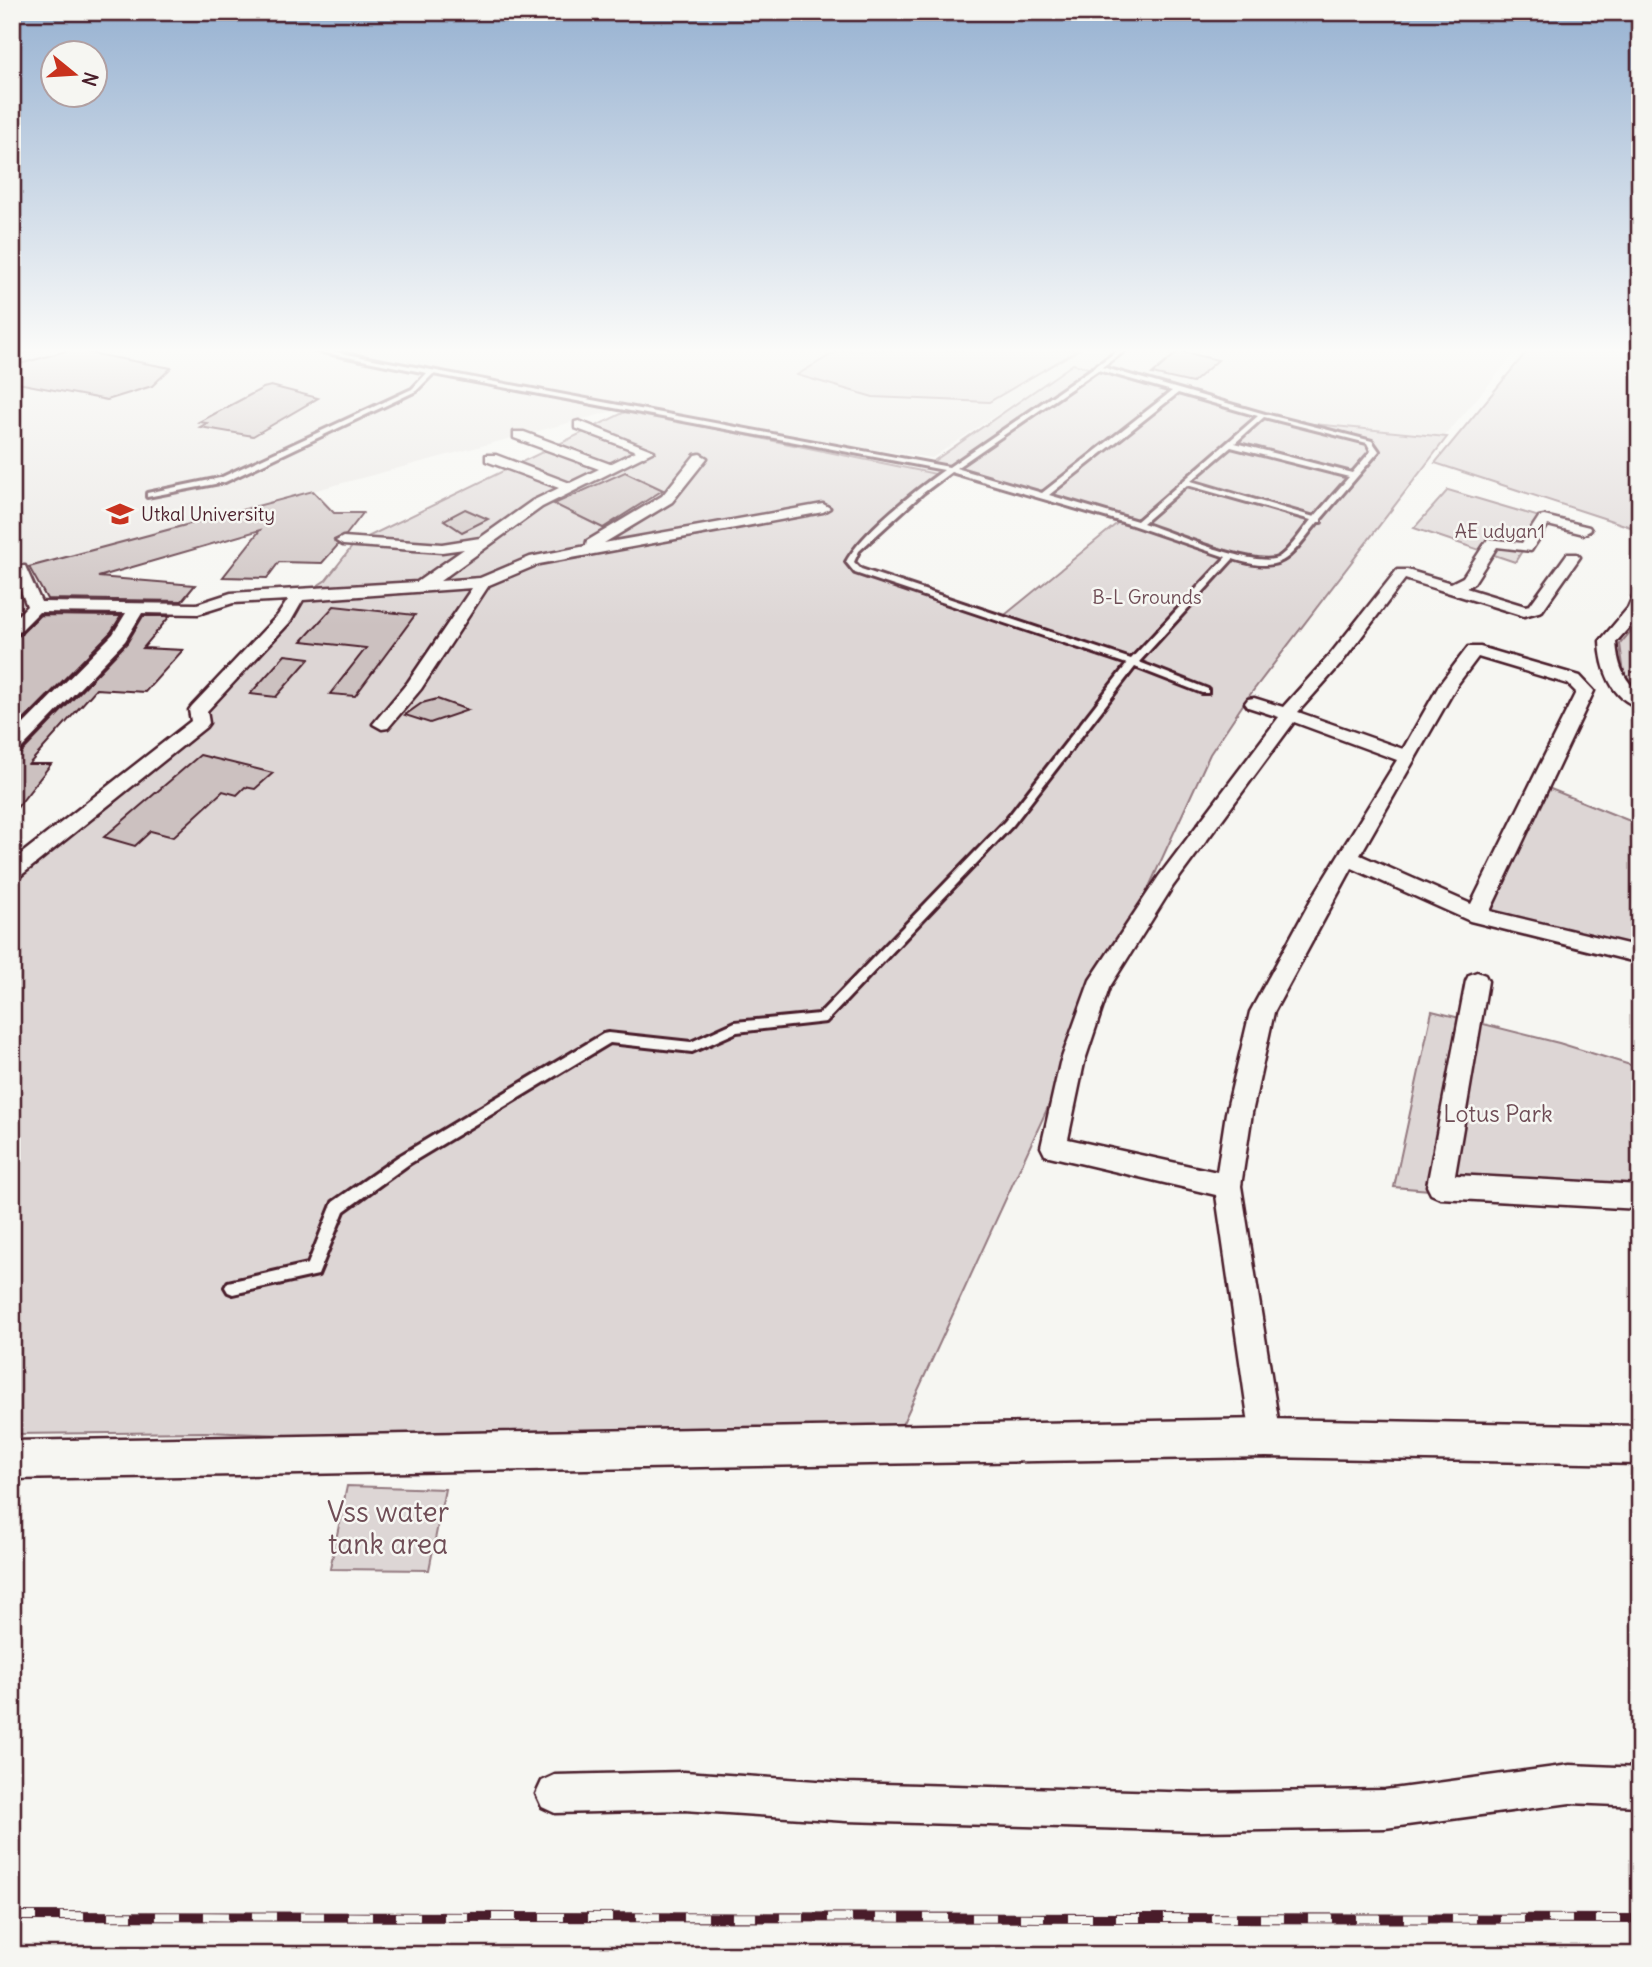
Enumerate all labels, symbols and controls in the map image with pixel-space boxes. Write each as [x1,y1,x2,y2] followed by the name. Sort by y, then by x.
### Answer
[38,38,108,108] north arrow
[77,69,104,89] text: N
[105,499,135,529] school or university icon: Utkal University
[141,502,275,526] place label: Utkal University
[1455,519,1545,543] park label: AE udyan1
[1092,585,1202,609] park label: B-L Grounds
[1443,1099,1553,1128] park label: Lotus Park
[327,1494,449,1562] park label: Vss water tank area

